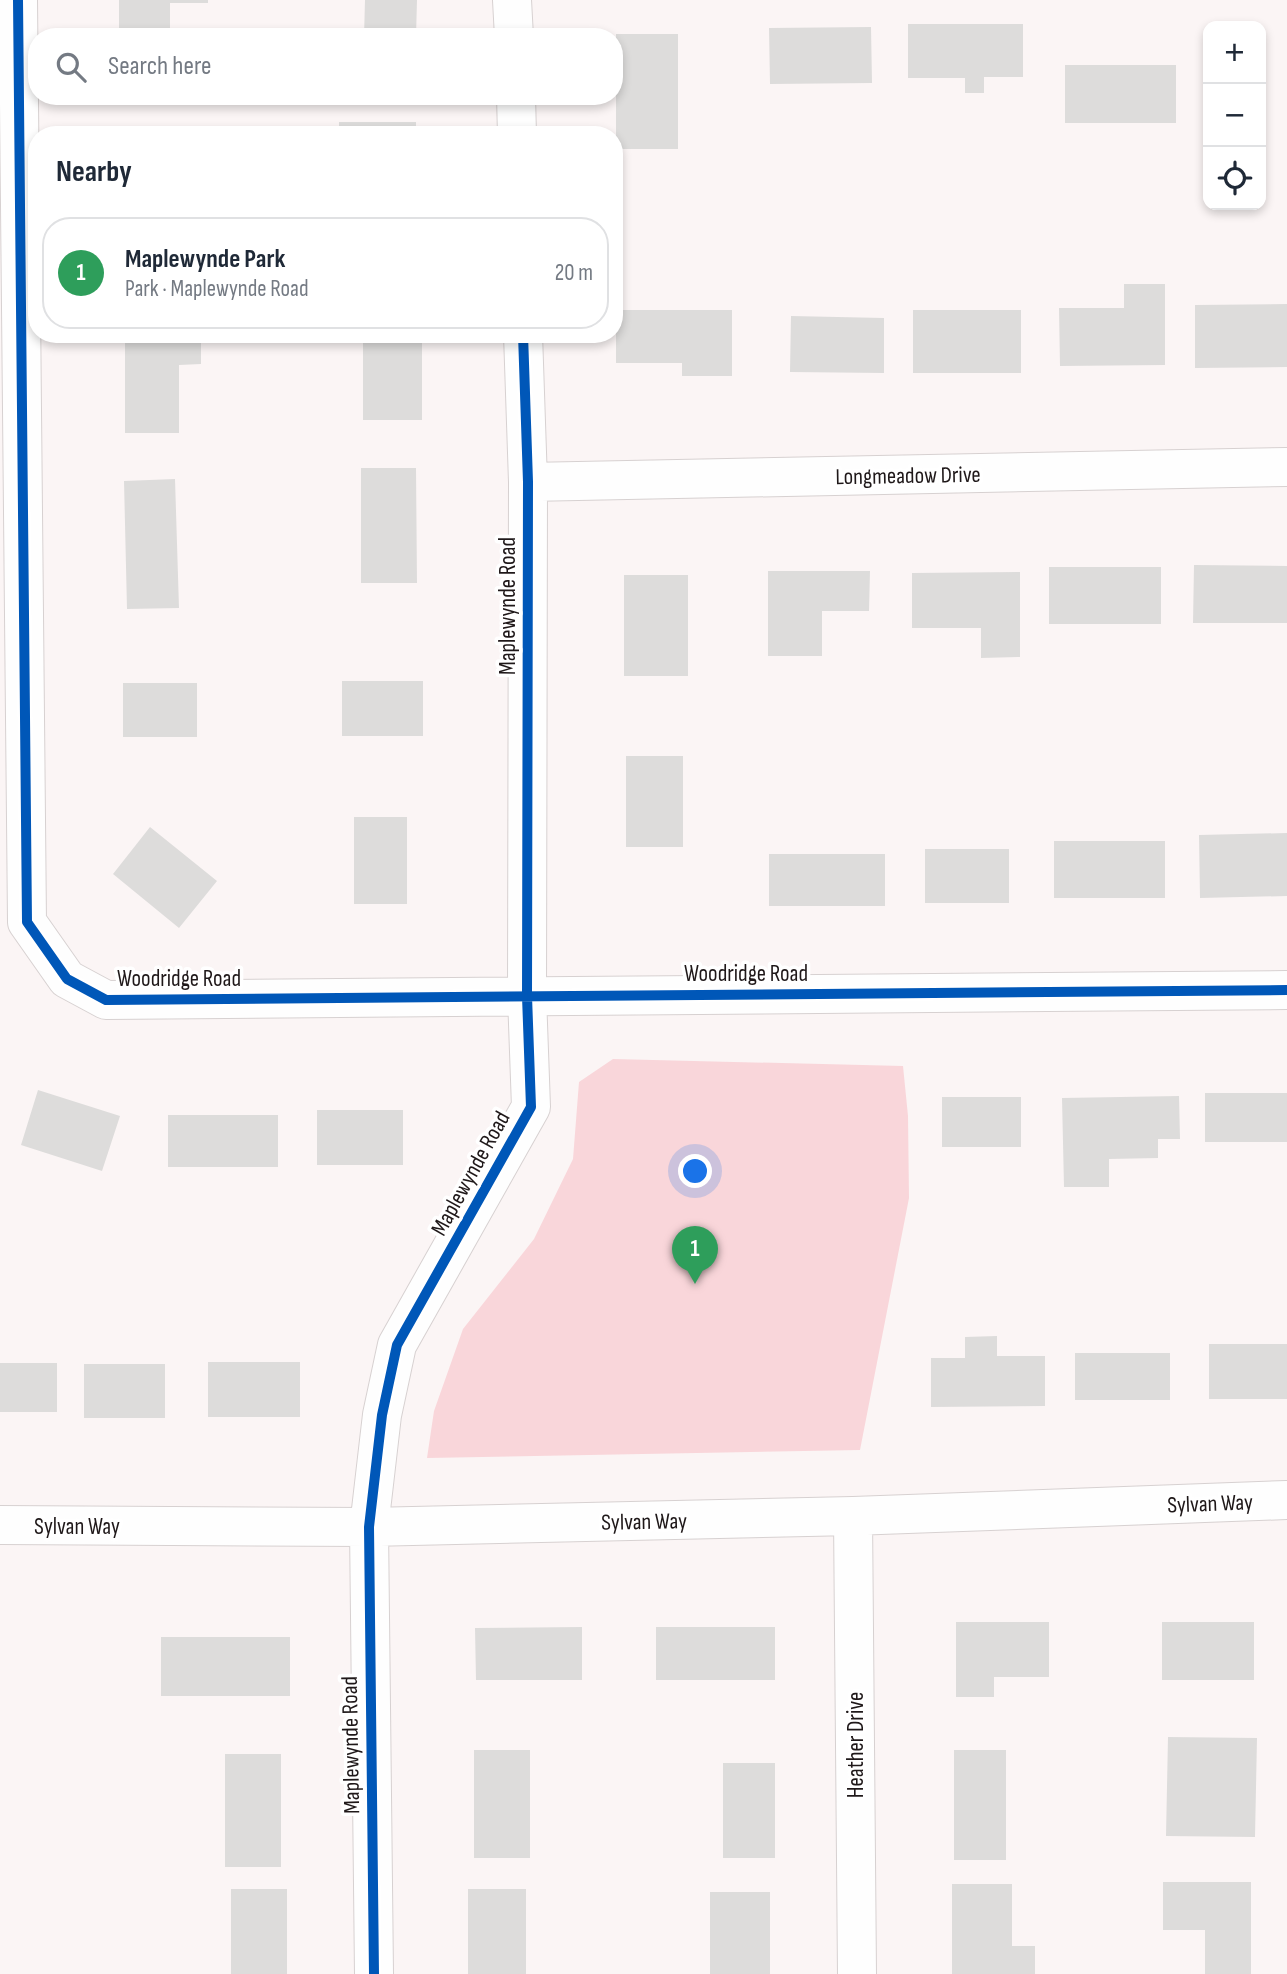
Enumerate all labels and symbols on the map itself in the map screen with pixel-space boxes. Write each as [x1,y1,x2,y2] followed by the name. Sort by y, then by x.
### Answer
[835,461,981,491] street label: Longmeadow Drive
[494,537,522,675] street label: Maplewynde Road
[684,960,808,988] street label: Woodridge Road
[117,965,241,993] street label: Woodridge Road
[425,1106,517,1241] street label: Maplewynde Road
[678,1154,712,1188] your location
[672,1226,718,1284] pin: 1
[1167,1489,1253,1519] street label: Sylvan Way
[601,1507,687,1537] street label: Sylvan Way
[34,1513,120,1541] street label: Sylvan Way
[336,1676,366,1814] street label: Maplewynde Road
[842,1692,870,1798] street label: Heather Drive

